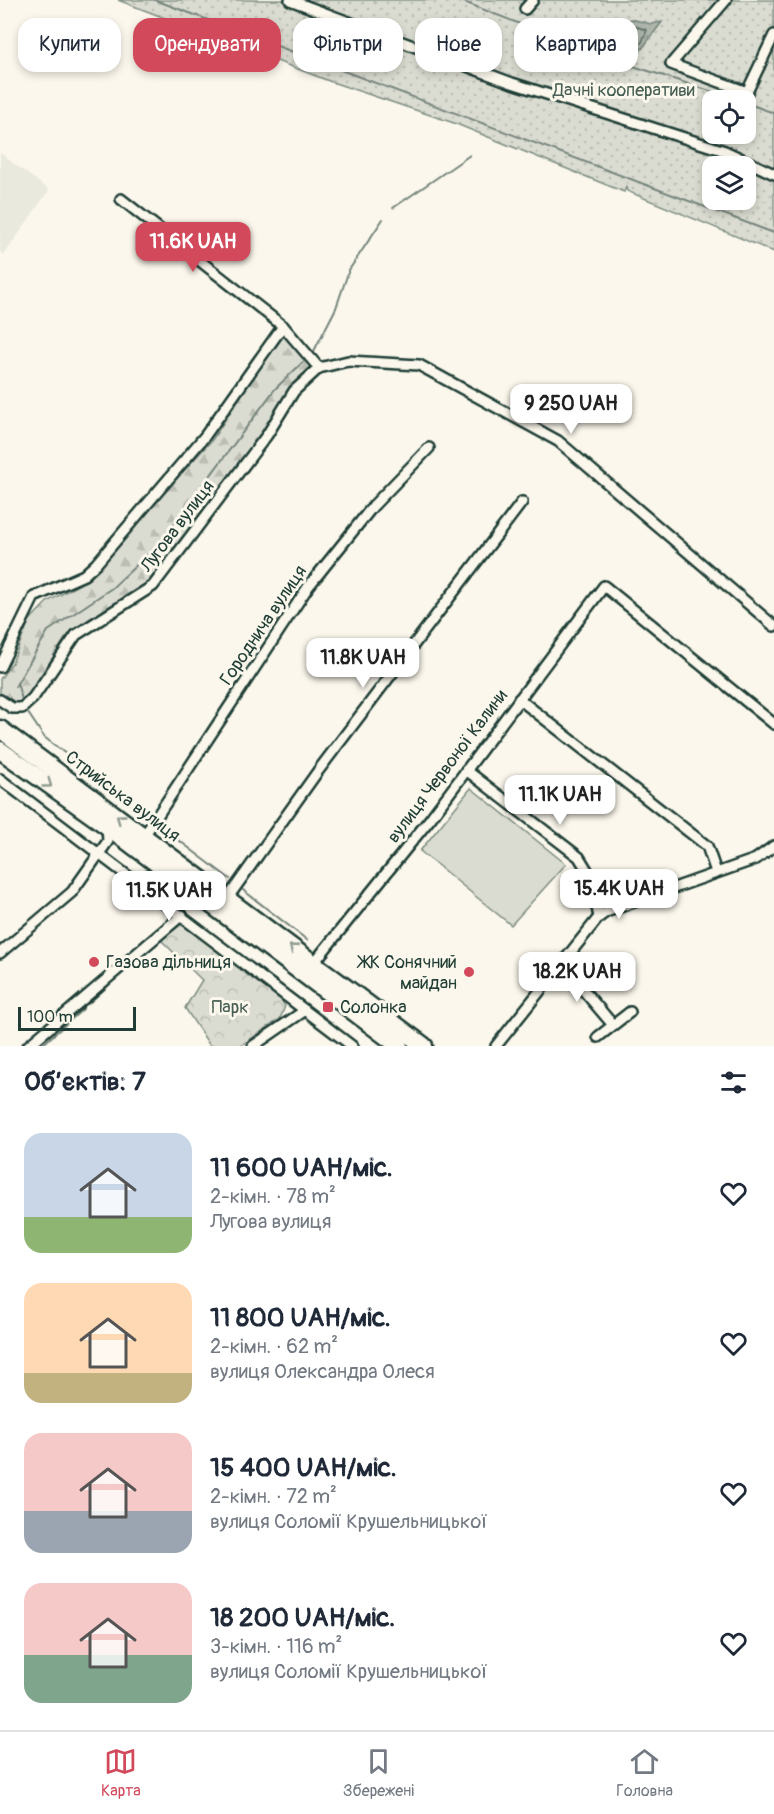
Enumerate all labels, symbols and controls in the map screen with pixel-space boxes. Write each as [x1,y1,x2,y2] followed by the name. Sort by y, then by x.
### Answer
[18,18,121,72] chip: Купити
[133,18,281,72] chip: Орендувати
[293,18,403,72] chip: Фільтри
[415,18,502,72] chip: Нове
[514,18,638,72] chip: Квартира
[552,79,695,102] park label: Дачні кооперативи
[702,90,756,210] map controls
[702,90,756,144] button: locate
[702,156,756,210] button: layers
[124,222,262,273] pin: 11.6K UAH
[150,229,236,254] text: 11.6K UAH
[502,384,640,435] pin: 9 250 UAH
[524,391,618,416] text: 9 250 UAH
[135,476,219,578] street label: Лугова вулиця
[215,561,312,689] street label: Городнича вулиця
[294,638,432,689] pin: 11.8K UAH
[320,645,406,670] text: 11.8K UAH
[382,685,513,848] street label: вулиця Червоної Калини
[61,746,185,847] street label: Стрийська вулиця
[491,775,629,826] pin: 11.1K UAH
[41,777,52,788] one-way arrow
[518,782,602,807] text: 11.1K UAH
[116,815,127,826] one-way arrow
[550,869,688,920] pin: 15.4K UAH
[100,871,238,922] pin: 11.5K UAH
[574,876,664,901] text: 15.4K UAH
[126,878,212,903] text: 11.5K UAH
[288,944,299,955] one-way arrow
[106,951,231,974] place label: Газова дільниця
[356,951,457,995] place label: ЖК Сонячний майдан
[508,952,646,1003] pin: 18.2K UAH
[87,955,101,969] marker: Газова дільниця
[533,959,621,984] text: 18.2K UAH
[462,965,476,979] marker: ЖК Сонячний майдан
[212,996,248,1019] park label: Парк
[340,996,407,1019] place label: Солонка
[321,1000,335,1014] marker: Солонка
[18,1004,136,1032] scale bar
[27,1007,73,1027] text: 100 m
[24,1066,146,1098] text: Об’єктів: 7
[717,1066,750,1099] icon: filters
[210,1152,393,1184] text: 11 600 UAH/міс.
[72,1157,144,1229] icon: home
[717,1177,750,1210] icon: heart
[210,1184,336,1209] text: 2-кімн. · 78 m²
[210,1209,331,1234] text: Лугова вулиця
[210,1302,391,1334] text: 11 800 UAH/міс.
[72,1307,144,1379] icon: home
[717,1327,750,1360] icon: heart
[210,1334,338,1359] text: 2-кімн. · 62 m²
[210,1359,435,1384] text: вулиця Олександра Олеся
[210,1452,397,1484] text: 15 400 UAH/міс.
[72,1457,144,1529] icon: home
[717,1477,750,1510] icon: heart
[210,1484,337,1509] text: 2-кімн. · 72 m²
[210,1509,488,1534] text: вулиця Соломії Крушельницької
[210,1602,395,1634] text: 18 200 UAH/міс.
[72,1607,144,1679] icon: home
[717,1627,750,1660] icon: heart
[210,1634,342,1659] text: 3-кімн. · 116 m²
[210,1659,488,1684] text: вулиця Соломії Крушельницької
[101,1745,141,1801] tab: Карта
[343,1745,414,1801] tab: Збережені
[616,1745,673,1801] tab: Головна

